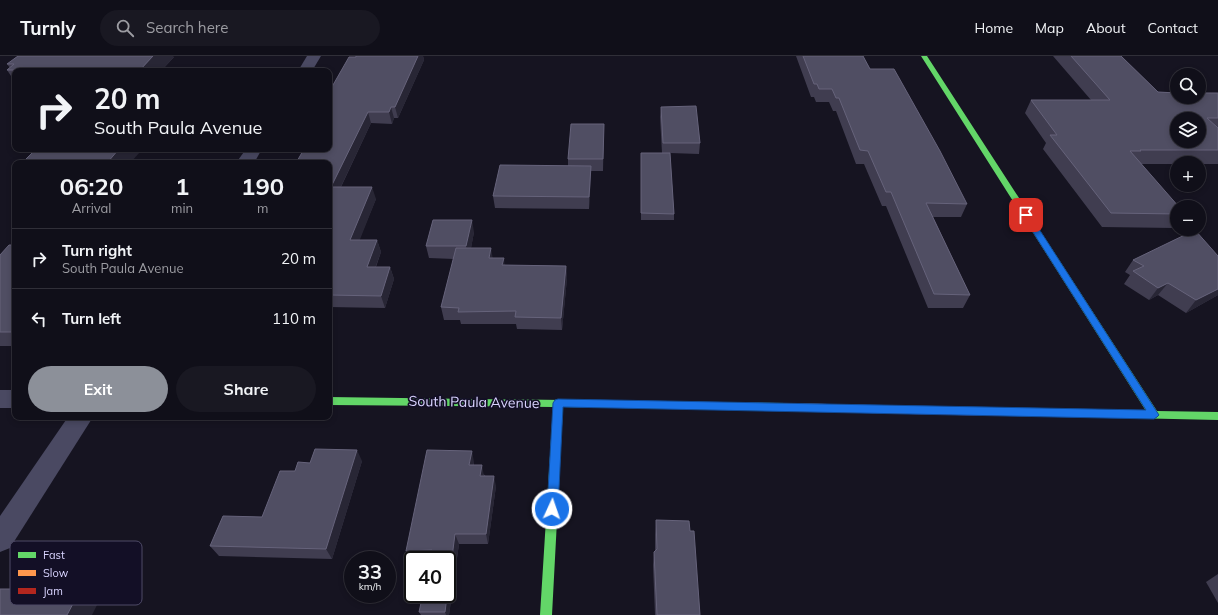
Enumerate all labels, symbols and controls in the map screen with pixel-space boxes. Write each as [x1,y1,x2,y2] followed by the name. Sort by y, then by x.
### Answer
[100,10,380,46] search box
[20,16,76,40] text: Turnly
[114,17,136,39] icon: search
[146,18,228,37] text: Search here
[974,19,1013,37] text: Home
[1035,19,1064,37] text: Map
[1086,19,1126,37] text: About
[1148,19,1198,37] text: Contact
[1170,68,1206,236] map controls
[1170,68,1206,104] button: search
[94,81,160,116] text: 20 m
[28,84,80,136] icon: right
[1170,112,1206,148] button: layers
[94,116,262,139] text: South Paula Avenue
[1170,156,1206,192] button: +
[60,171,123,201] text: 06:20
[175,171,189,201] text: 1
[241,171,284,201] text: 190
[1009,198,1043,232] pin
[72,200,111,216] text: Arrival
[171,200,193,216] text: min
[257,200,268,216] text: m
[1170,200,1206,236] button: −
[1015,204,1037,226] icon: arrive
[62,241,132,260] text: Turn right
[28,248,50,270] icon: right
[281,249,316,268] text: 20 m
[62,260,184,276] text: South Paula Avenue
[28,308,50,330] icon: left
[62,309,121,328] text: Turn left
[272,309,316,328] text: 110 m
[28,366,168,412] button: Exit
[176,366,316,412] button: Share
[408,392,540,412] street label: South Paula Avenue
[531,488,573,530] position arrow
[10,541,142,605] legend
[43,548,65,562] text: Fast
[404,551,456,603] speed limit sign: 40
[358,559,382,584] text: 33
[43,566,69,580] text: Slow
[359,580,381,593] text: km/h
[43,584,63,598] text: Jam

